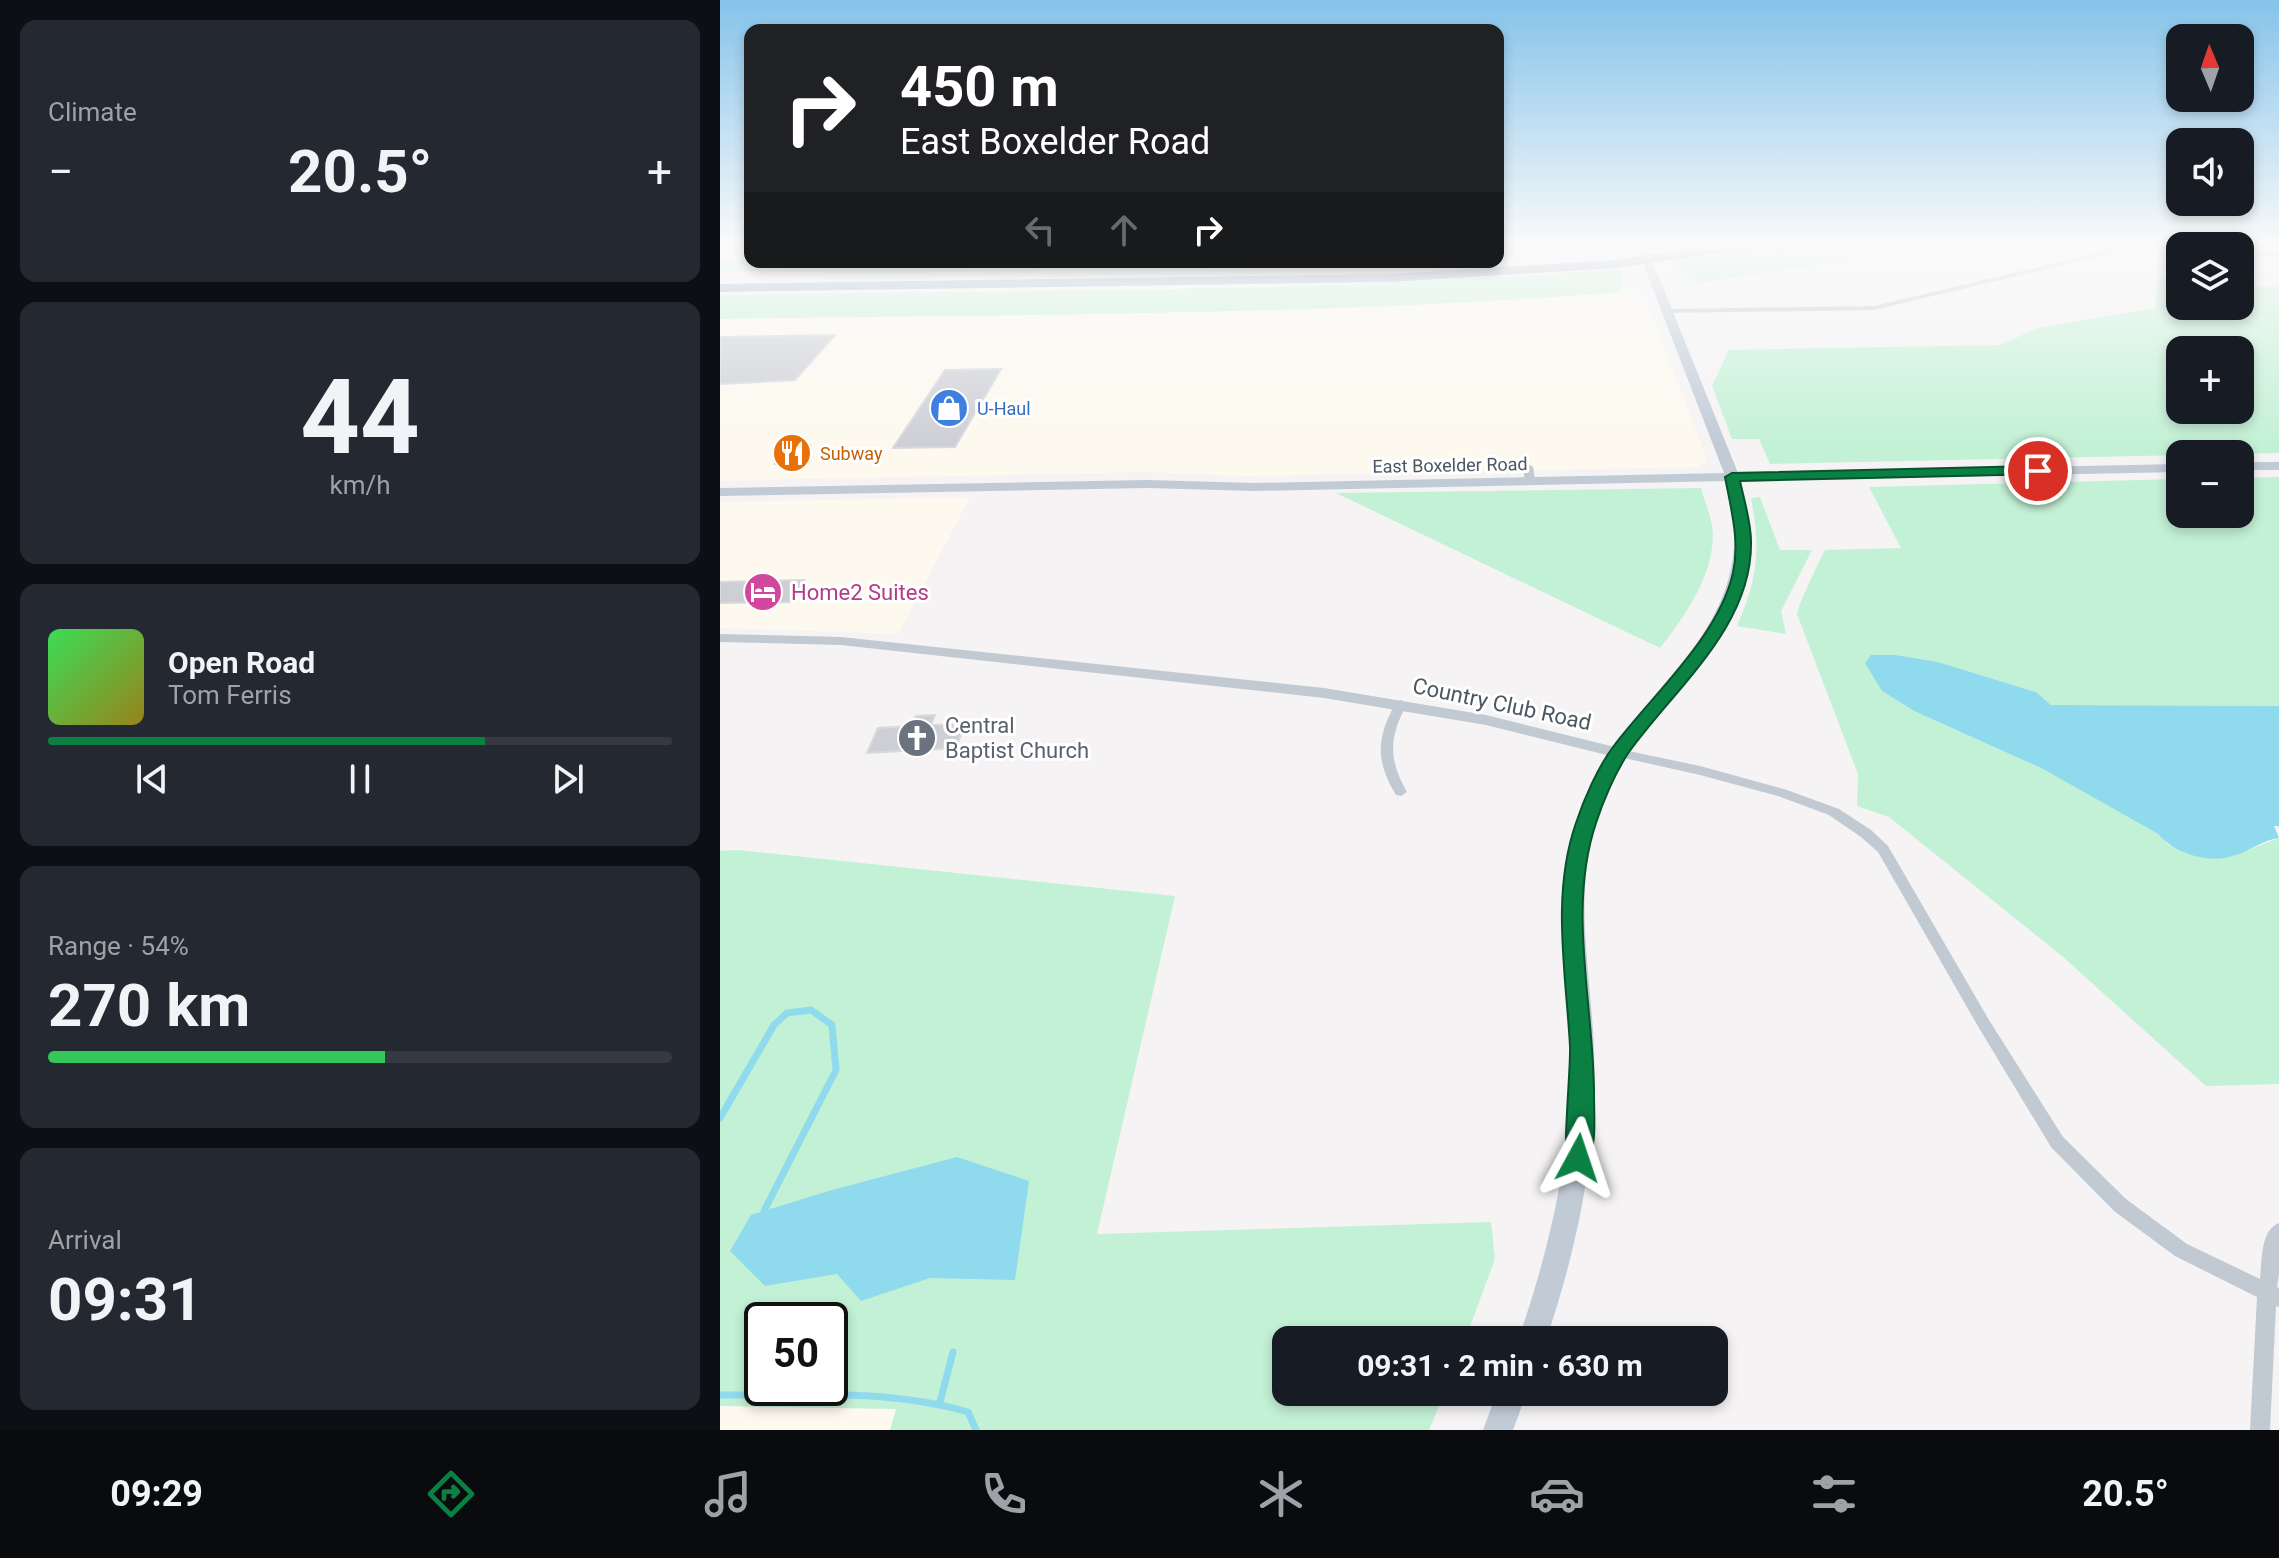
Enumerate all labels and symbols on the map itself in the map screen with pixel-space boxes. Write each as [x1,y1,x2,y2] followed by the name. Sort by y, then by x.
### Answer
[2166,24,2254,112] north arrow
[928,387,970,429] shop icon: U-Haul
[977,398,1031,419] place label: U-Haul
[771,432,813,474] restaurant icon: Subway
[2004,437,2072,505] pin
[820,443,883,464] place label: Subway
[1372,453,1528,477] street label: East Boxelder Road
[742,571,784,613] hotel icon: Home2 Suites
[791,580,929,605] place label: Home2 Suites
[1410,673,1594,735] street label: Country Club Road
[945,713,1089,763] place label: Central Baptist Church
[896,717,938,759] church icon: Central Baptist Church
[1536,1116,1620,1200] position arrow
[744,1302,848,1406] speed limit sign: 50

